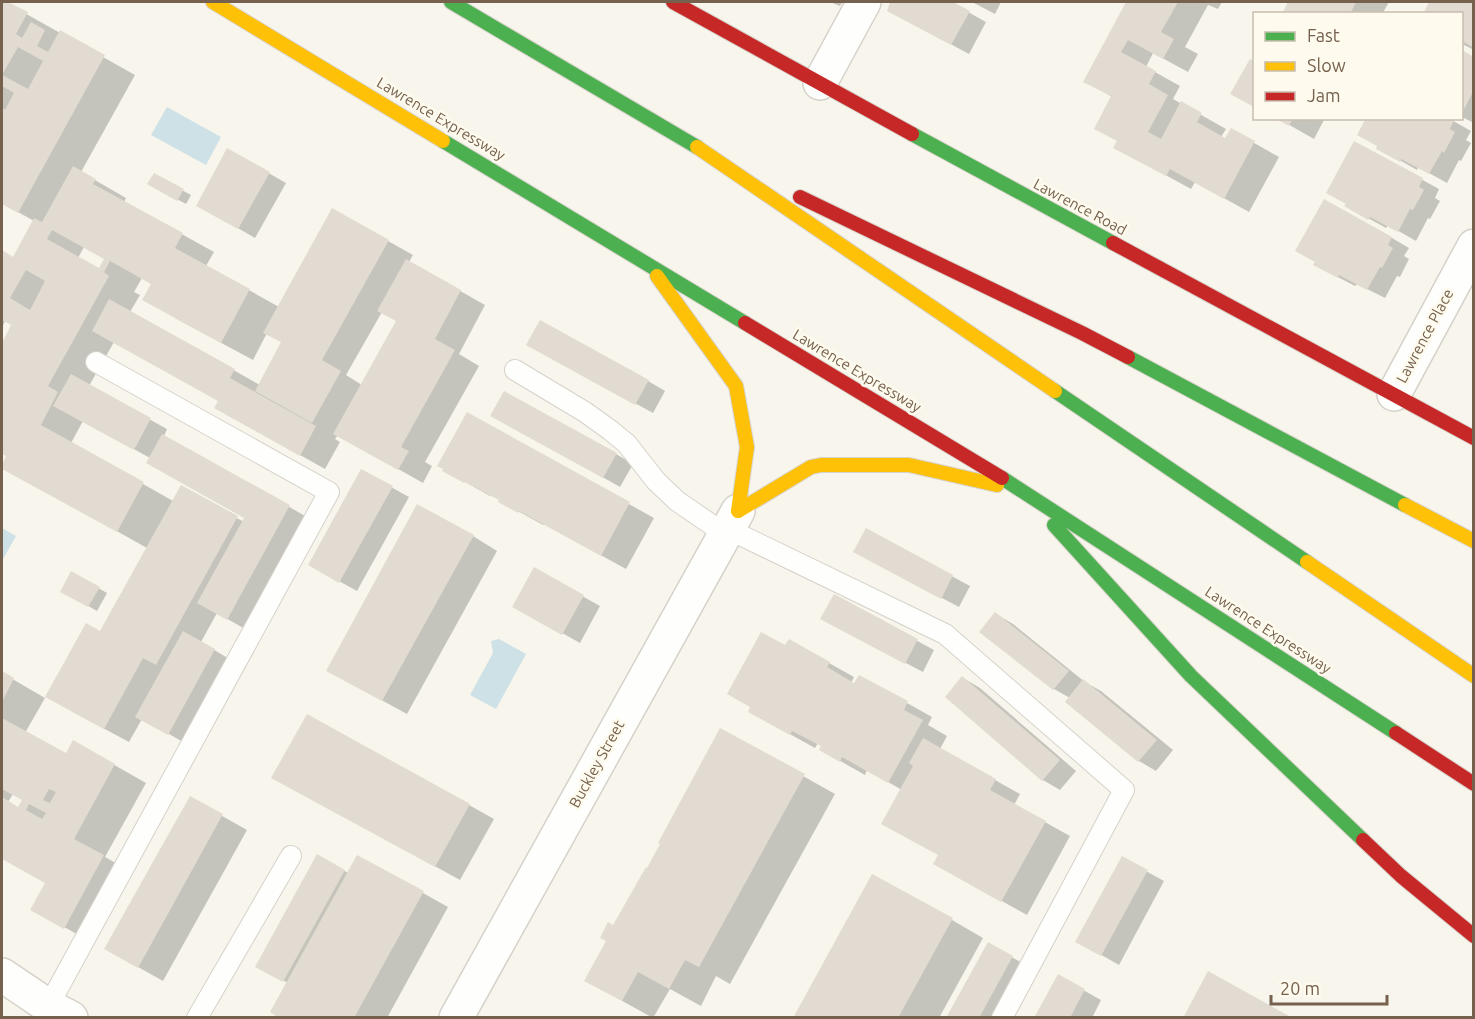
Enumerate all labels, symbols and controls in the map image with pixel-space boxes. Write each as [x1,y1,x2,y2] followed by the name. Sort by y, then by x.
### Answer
[1253,12,1463,120] legend
[1307,25,1340,45] text: Fast
[1307,55,1346,75] text: Slow
[374,74,508,164] street label: Lawrence Expressway
[1307,85,1341,105] text: Jam
[1031,175,1130,238] street label: Lawrence Road
[1393,286,1456,386] street label: Lawrence Place
[790,326,924,416] street label: Lawrence Expressway
[1202,583,1334,677] street label: Lawrence Expressway
[566,717,628,810] street label: Buckley Street
[1271,968,1386,1006] scale bar
[1280,978,1320,998] text: 20 m

